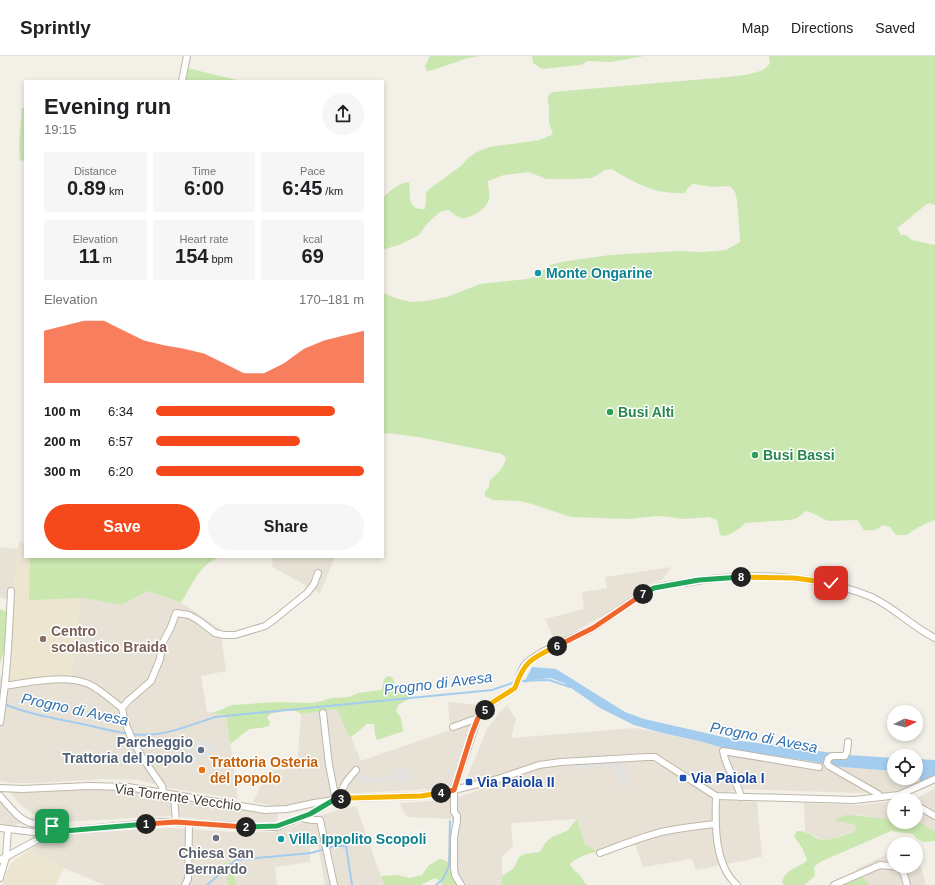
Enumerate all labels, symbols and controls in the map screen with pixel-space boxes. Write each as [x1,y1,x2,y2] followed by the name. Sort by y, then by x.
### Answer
[20,17,91,38] text: Sprintly
[742,20,769,36] text: Map
[791,20,853,36] text: Directions
[875,20,915,36] text: Saved
[322,93,364,135] button: share
[44,94,171,119] text: Evening run
[44,122,77,137] text: 19:15
[74,165,117,177] text: Distance
[192,165,216,177] text: Time
[300,165,325,177] text: Pace
[67,177,106,199] text: 0.89
[184,177,224,199] text: 6:00
[282,177,322,199] text: 6:45
[106,185,124,197] text: km
[322,185,343,197] text: /km
[73,233,118,245] text: Elevation
[180,233,228,245] text: Heart rate
[303,233,322,245] text: kcal
[79,245,100,267] text: 11
[175,245,208,267] text: 154
[302,245,324,267] text: 69
[100,253,112,265] text: m
[208,253,233,265] text: bpm
[546,265,653,281] place label: Monte Ongarine
[533,268,543,278] marker: Monte Ongarine
[44,292,97,307] text: Elevation
[299,292,364,307] text: 170–181 m
[44,404,81,419] text: 100 m
[108,404,133,419] text: 6:34
[618,404,674,420] place label: Busi Alti
[605,407,615,417] marker: Busi Alti
[44,434,81,449] text: 200 m
[108,434,133,449] text: 6:57
[763,447,835,463] place label: Busi Bassi
[750,450,760,460] marker: Busi Bassi
[44,464,81,479] text: 300 m
[108,464,133,479] text: 6:20
[44,504,200,550] button: Save
[208,504,364,550] button: Share
[814,566,848,600] pin
[731,567,751,587] pin: 8
[738,571,744,583] text: 8
[820,572,842,594] icon: check
[633,584,653,604] pin: 7
[640,588,646,600] text: 7
[51,623,167,655] place label: Centro scolastico Braida
[38,634,48,644] marker: Centro scolastico Braida
[547,636,567,656] pin: 6
[554,640,560,652] text: 6
[383,668,493,698] water label: Progno di Avesa
[20,689,130,729] water label: Progno di Avesa
[475,700,495,720] pin: 5
[482,704,488,716] text: 5
[887,705,923,741] north arrow
[887,705,923,873] map controls
[709,718,819,756] water label: Progno di Avesa
[62,734,193,766] place label: Parcheggio Trattoria del popolo
[196,745,206,755] marker: Parcheggio Trattoria del popolo
[887,749,923,785] button: locate
[210,754,318,786] place label: Trattoria Osteria del popolo
[197,765,207,775] marker: Trattoria Osteria del popolo
[691,770,765,786] place label: Via Paiola I
[678,773,688,783] marker: Via Paiola I
[477,774,555,790] place label: Via Paiola II
[464,777,474,787] marker: Via Paiola II
[114,780,243,814] street label: Via Torrente Vecchio
[431,783,451,803] pin: 4
[438,787,444,799] text: 4
[331,789,351,809] pin: 3
[338,793,344,805] text: 3
[887,793,923,829] button: +
[35,809,69,843] pin
[136,814,156,834] pin: 1
[41,815,63,837] icon: arrive
[236,817,256,837] pin: 2
[143,818,149,830] text: 1
[243,821,249,833] text: 2
[289,831,426,847] place label: Villa Ippolito Scopoli
[211,833,221,843] marker: Chiesa San Bernardo
[276,834,286,844] marker: Villa Ippolito Scopoli
[887,837,923,873] button: −
[178,845,254,877] place label: Chiesa San Bernardo

